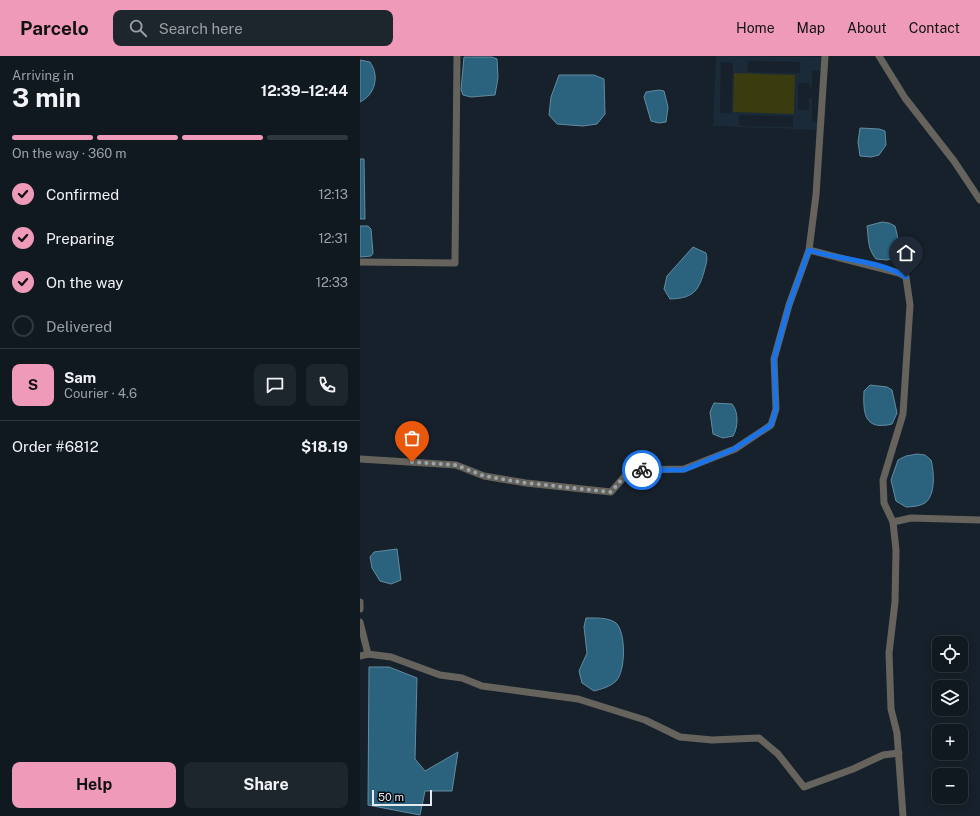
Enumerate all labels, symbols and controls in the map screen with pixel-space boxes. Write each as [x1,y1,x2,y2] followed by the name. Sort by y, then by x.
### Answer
[113,10,393,46] search box
[20,17,89,39] text: Parcelo
[127,17,149,39] icon: search
[159,20,243,37] text: Search here
[736,20,775,36] text: Home
[797,20,825,36] text: Map
[847,20,887,36] text: About
[909,20,960,36] text: Contact
[12,68,74,83] text: Arriving in
[12,82,81,113] text: 3 min
[261,82,348,99] text: 12:39–12:44
[12,146,127,161] text: On the way · 360 m
[12,183,34,205] icon: check
[46,186,119,203] text: Confirmed
[319,187,348,202] text: 12:13
[12,227,34,249] icon: check
[46,230,115,247] text: Preparing
[319,231,348,246] text: 12:31
[889,236,923,277] pin
[895,242,917,264] icon: home
[12,271,34,293] icon: check
[46,274,123,291] text: On the way
[316,275,348,290] text: 12:33
[46,318,112,335] text: Delivered
[254,364,296,406] button: chat
[306,364,348,406] button: phone
[64,369,96,386] text: Sam
[28,376,38,393] text: S
[64,386,137,401] text: Courier · 4.6
[395,421,429,462] pin
[401,427,423,449] icon: bag
[12,438,99,455] text: Order #6812
[301,438,348,455] text: $18.19
[622,450,662,490] courier
[631,459,653,481] icon: bike
[932,636,968,804] map controls
[932,636,968,672] button: locate
[932,680,968,716] button: layers
[932,724,968,760] button: +
[12,762,176,808] button: Help
[184,762,348,808] button: Share
[932,768,968,804] button: −
[372,788,432,807] scale bar
[378,791,404,803] text: 50 m

